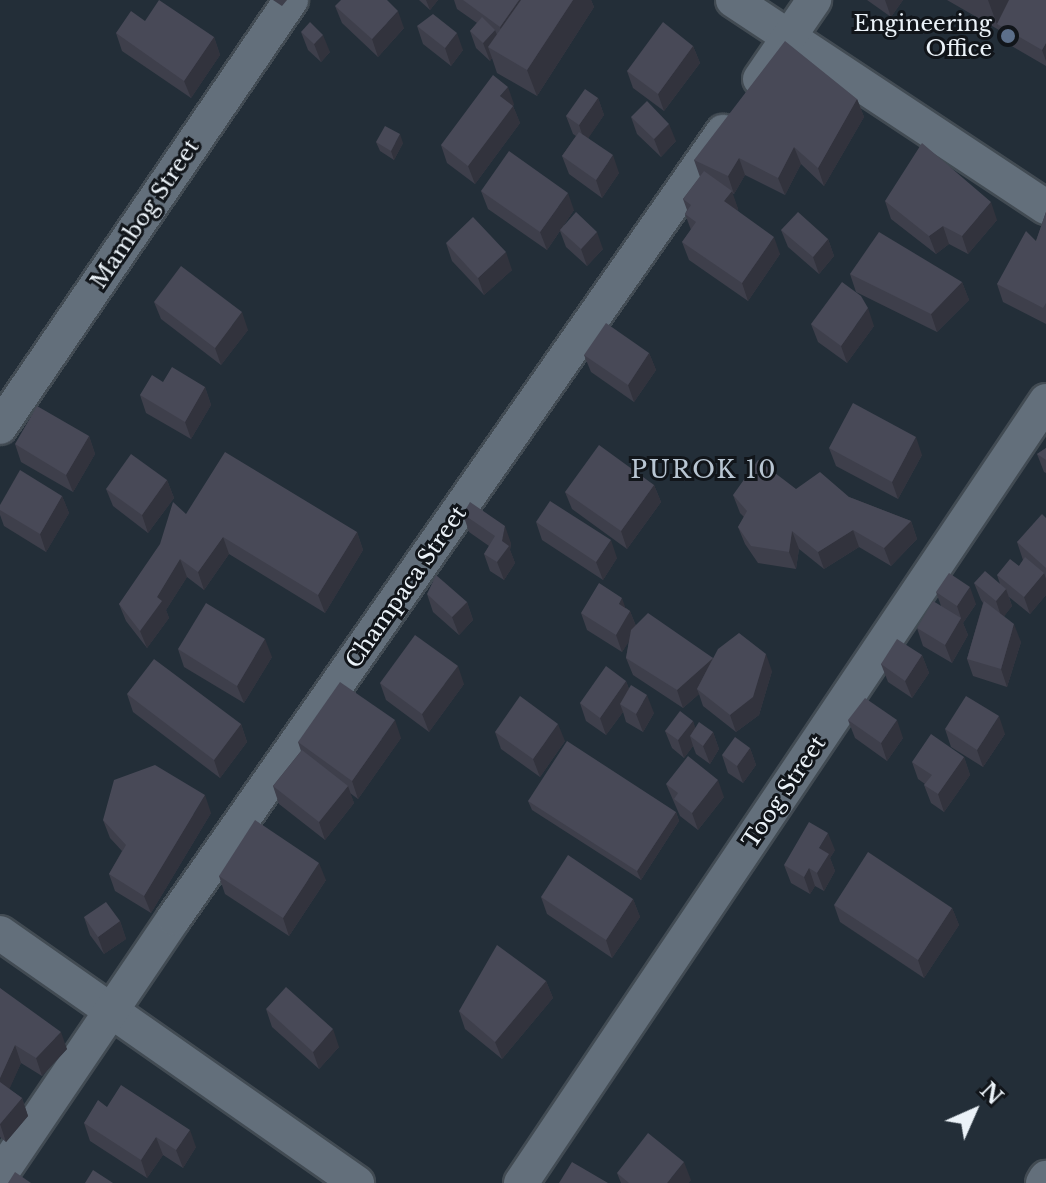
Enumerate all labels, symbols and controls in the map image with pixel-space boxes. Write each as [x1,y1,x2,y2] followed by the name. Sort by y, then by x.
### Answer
[853,10,992,62] place label: Engineering Office
[999,27,1017,45] marker: Engineering Office
[85,134,205,294] street label: Mambog Street
[630,456,778,484] district label: PUROK 10
[340,501,472,673] street label: Champaca Street
[737,731,831,853] street label: Toog Street
[934,1071,1014,1151] north arrow
[974,1077,1008,1111] text: N

